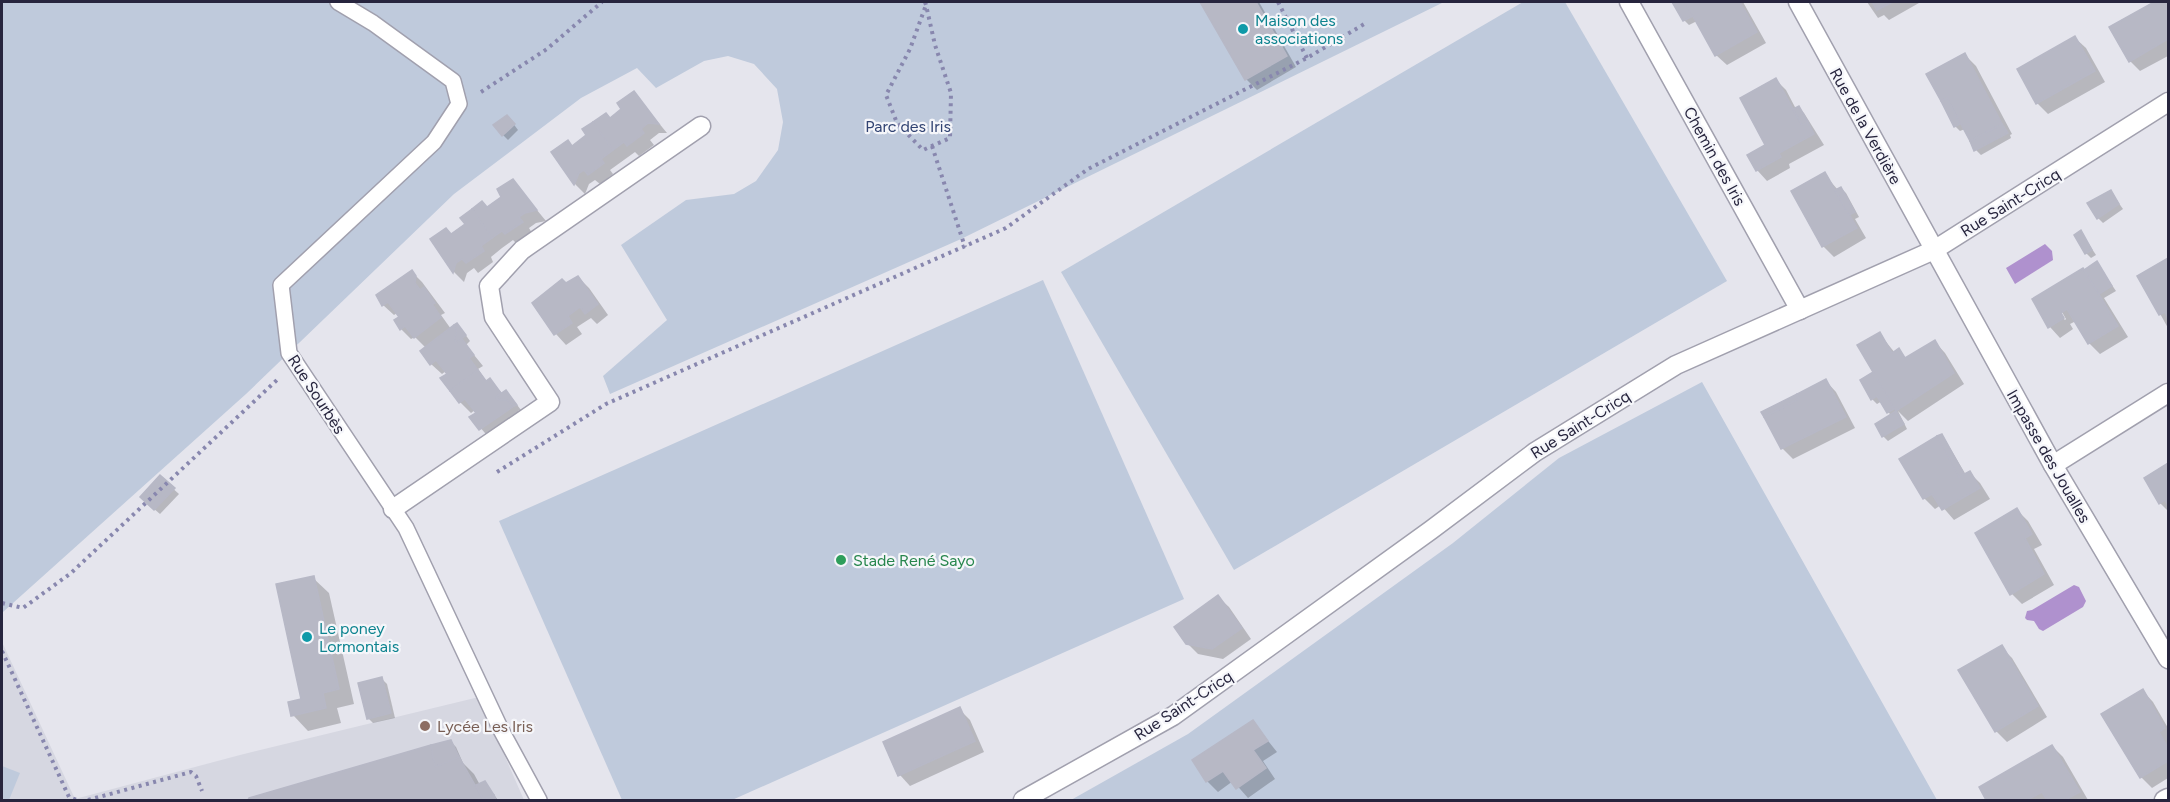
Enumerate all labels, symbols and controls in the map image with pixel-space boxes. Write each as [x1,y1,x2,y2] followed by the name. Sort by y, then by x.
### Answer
[1255,11,1343,48] place label: Maison des associations
[1236,22,1250,36] marker: Maison des associations
[1826,65,1905,188] street label: Rue de la Verdière
[1680,104,1749,209] street label: Chemin des Iris
[865,117,951,136] park label: Parc des Iris
[1957,164,2063,241] street label: Rue Saint-Cricq
[284,351,349,437] street label: Rue Sourbès
[1527,386,1633,463] street label: Rue Saint-Cricq
[2003,386,2094,526] street label: Impasse des Joualles
[853,551,975,570] place label: Stade René Sayo
[834,553,848,567] marker: Stade René Sayo
[319,619,399,656] place label: Le poney Lormontais
[300,630,314,644] marker: Le poney Lormontais
[1130,667,1236,744] street label: Rue Saint-Cricq
[437,717,533,736] place label: Lycée Les Iris
[418,719,432,733] marker: Lycée Les Iris

